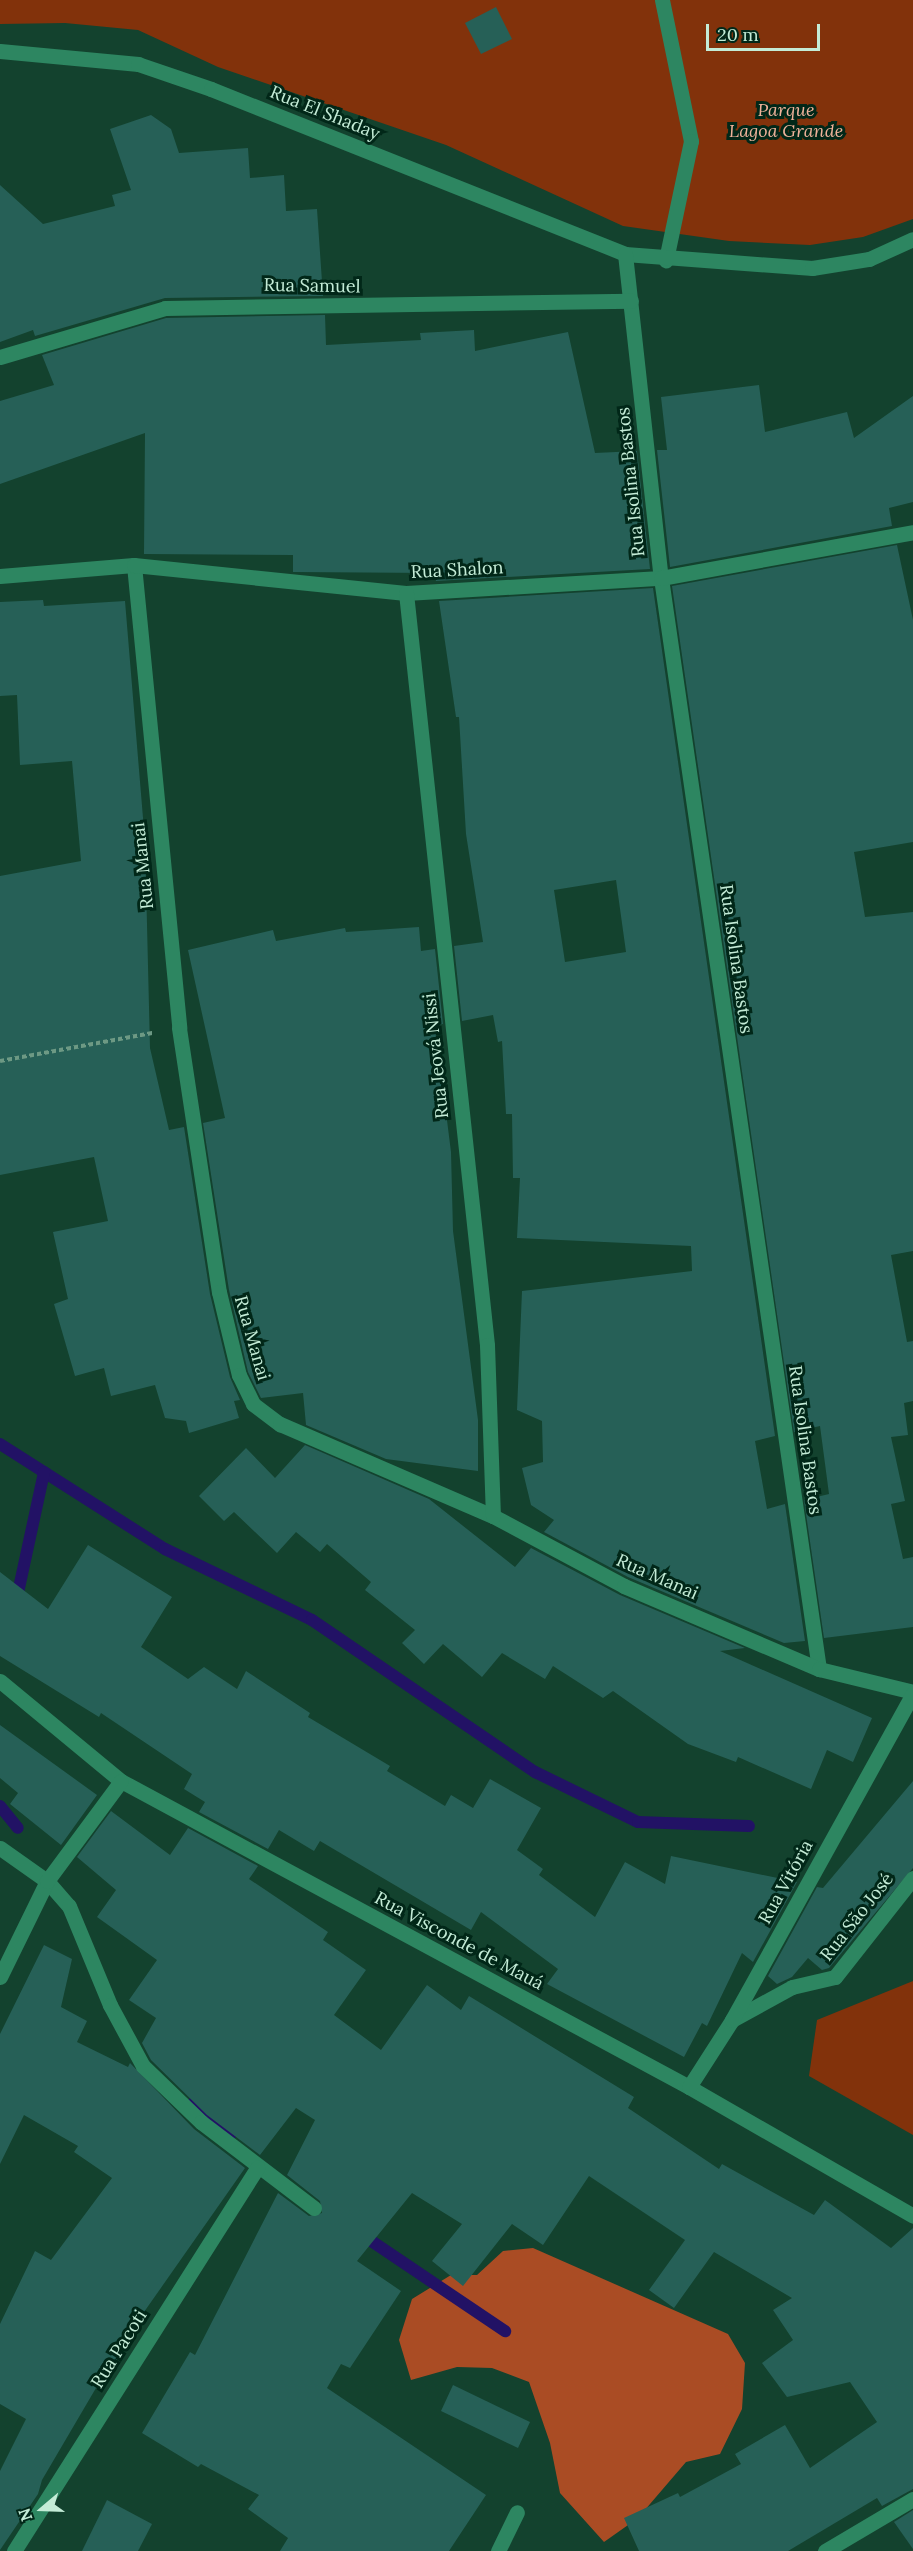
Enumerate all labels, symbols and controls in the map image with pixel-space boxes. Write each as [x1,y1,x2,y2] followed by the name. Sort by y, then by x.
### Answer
[709,12,823,50] scale bar
[717,23,759,46] text: 20 m
[267,81,383,145] street label: Rua El Shaday
[729,100,843,142] park label: Parque Lagoa Grande
[263,274,361,298] street label: Rua Samuel
[612,406,650,558] street label: Rua Isolina Bastos
[410,557,504,583] street label: Rua Shalon
[128,822,158,910] street label: Rua Manai
[715,883,757,1035] street label: Rua Isolina Bastos
[419,992,453,1120] street label: Rua Jeová Nissi
[230,1293,274,1383] street label: Rua Manai
[784,1364,826,1516] street label: Rua Isolina Bastos
[613,1549,701,1605] street label: Rua Manai
[754,1836,818,1928] street label: Rua Vitória
[816,1869,898,1965] street label: Rua São José
[371,1887,547,1995] street label: Rua Visconde de Mauá
[86,2306,152,2392] street label: Rua Pacoti
[12,2479,72,2539] north arrow
[14,2506,36,2524] text: N

